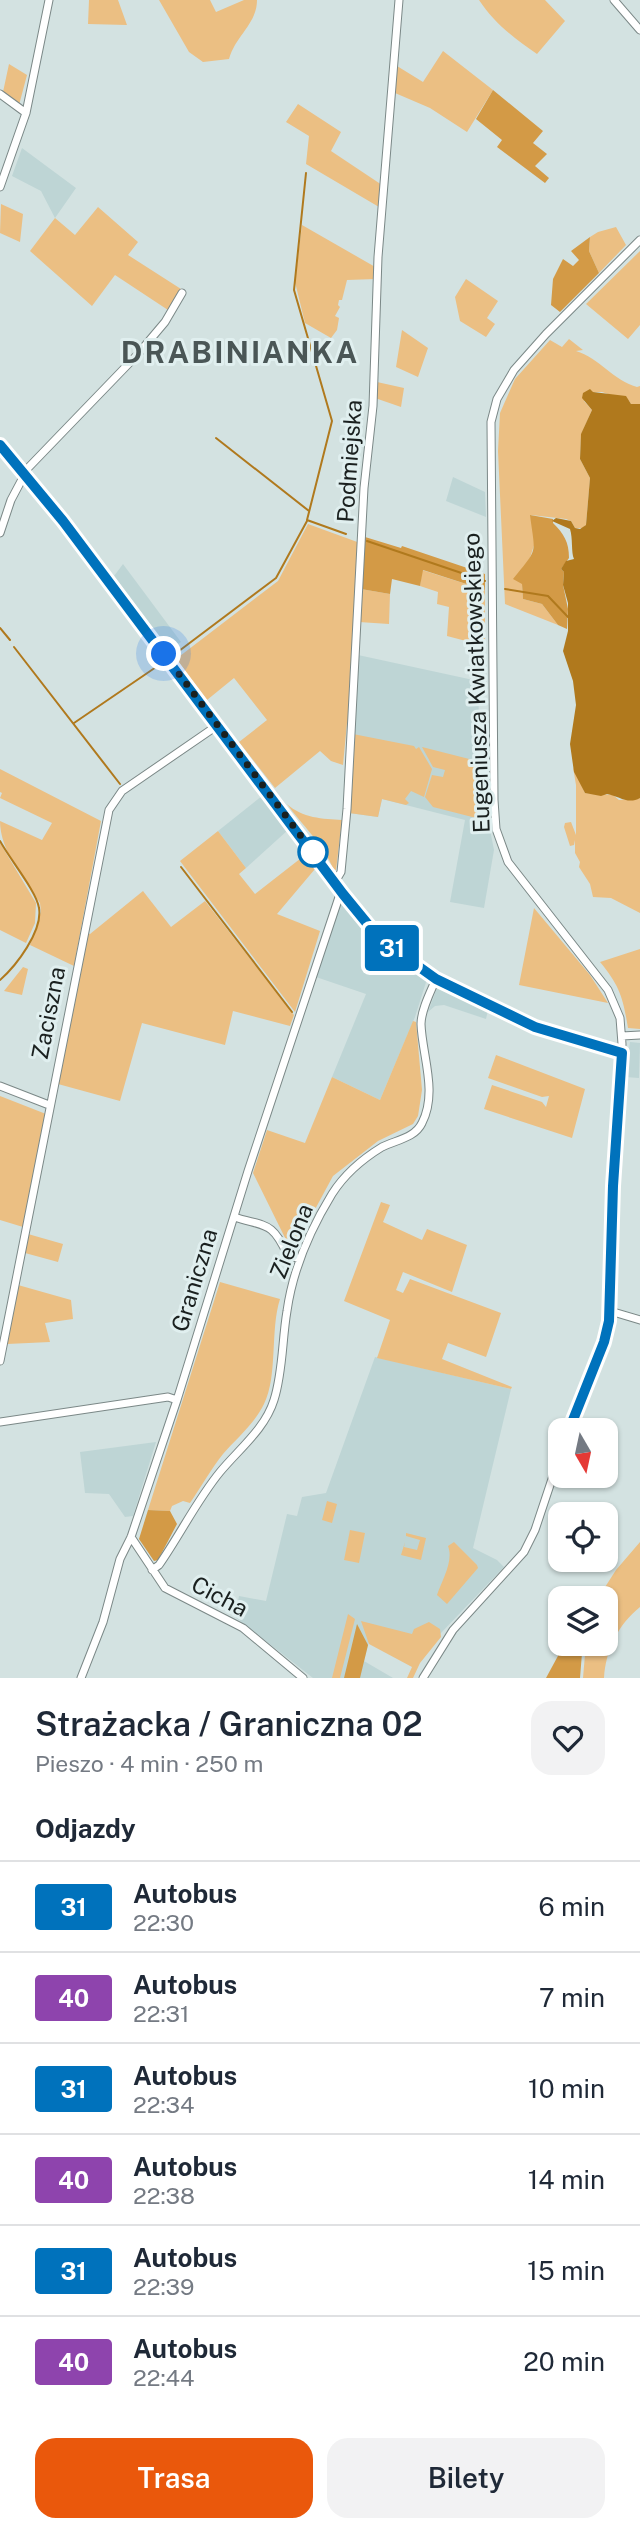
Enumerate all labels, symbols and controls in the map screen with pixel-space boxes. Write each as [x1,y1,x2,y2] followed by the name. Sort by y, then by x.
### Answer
[121,334,359,370] district label: DRABINIANKA
[331,399,367,523] street label: Podmiejska
[457,532,495,834] street label: Eugeniusza Kwiatkowskiego
[146,636,181,671] your location
[298,837,328,867] unlabelled marker
[360,925,424,971] line badge: 31
[379,934,405,962] text: 31
[26,964,70,1062] street label: Zaciszna
[264,1200,318,1282] street label: Zielona
[166,1225,222,1335] street label: Graniczna
[548,1418,618,1488] north arrow
[548,1418,618,1656] map controls
[548,1502,618,1572] button: locate
[187,1570,253,1622] street label: Cicha
[548,1586,618,1656] button: layers
[531,1701,605,1775] button: heart
[35,1705,423,1743] text: Strażacka / Graniczna 02
[35,1750,263,1777] text: Pieszo · 4 min · 250 m
[35,1813,136,1844] text: Odjazdy
[133,1878,237,1909] text: Autobus
[538,1891,605,1922] text: 6 min
[60,1893,87,1921] text: 31
[133,1909,194,1936] text: 22:30
[133,1969,237,2000] text: Autobus
[539,1982,605,2013] text: 7 min
[58,1984,89,2012] text: 40
[133,2000,189,2027] text: 22:31
[133,2060,237,2091] text: Autobus
[528,2073,605,2104] text: 10 min
[60,2075,87,2103] text: 31
[133,2091,195,2118] text: 22:34
[133,2151,237,2182] text: Autobus
[528,2164,605,2195] text: 14 min
[58,2166,89,2194] text: 40
[133,2182,195,2209] text: 22:38
[133,2242,237,2273] text: Autobus
[527,2255,605,2286] text: 15 min
[60,2257,87,2285] text: 31
[133,2273,194,2300] text: 22:39
[133,2333,237,2364] text: Autobus
[523,2346,605,2377] text: 20 min
[58,2348,89,2376] text: 40
[133,2364,194,2391] text: 22:44
[35,2438,313,2518] button: Trasa
[327,2438,605,2518] button: Bilety

